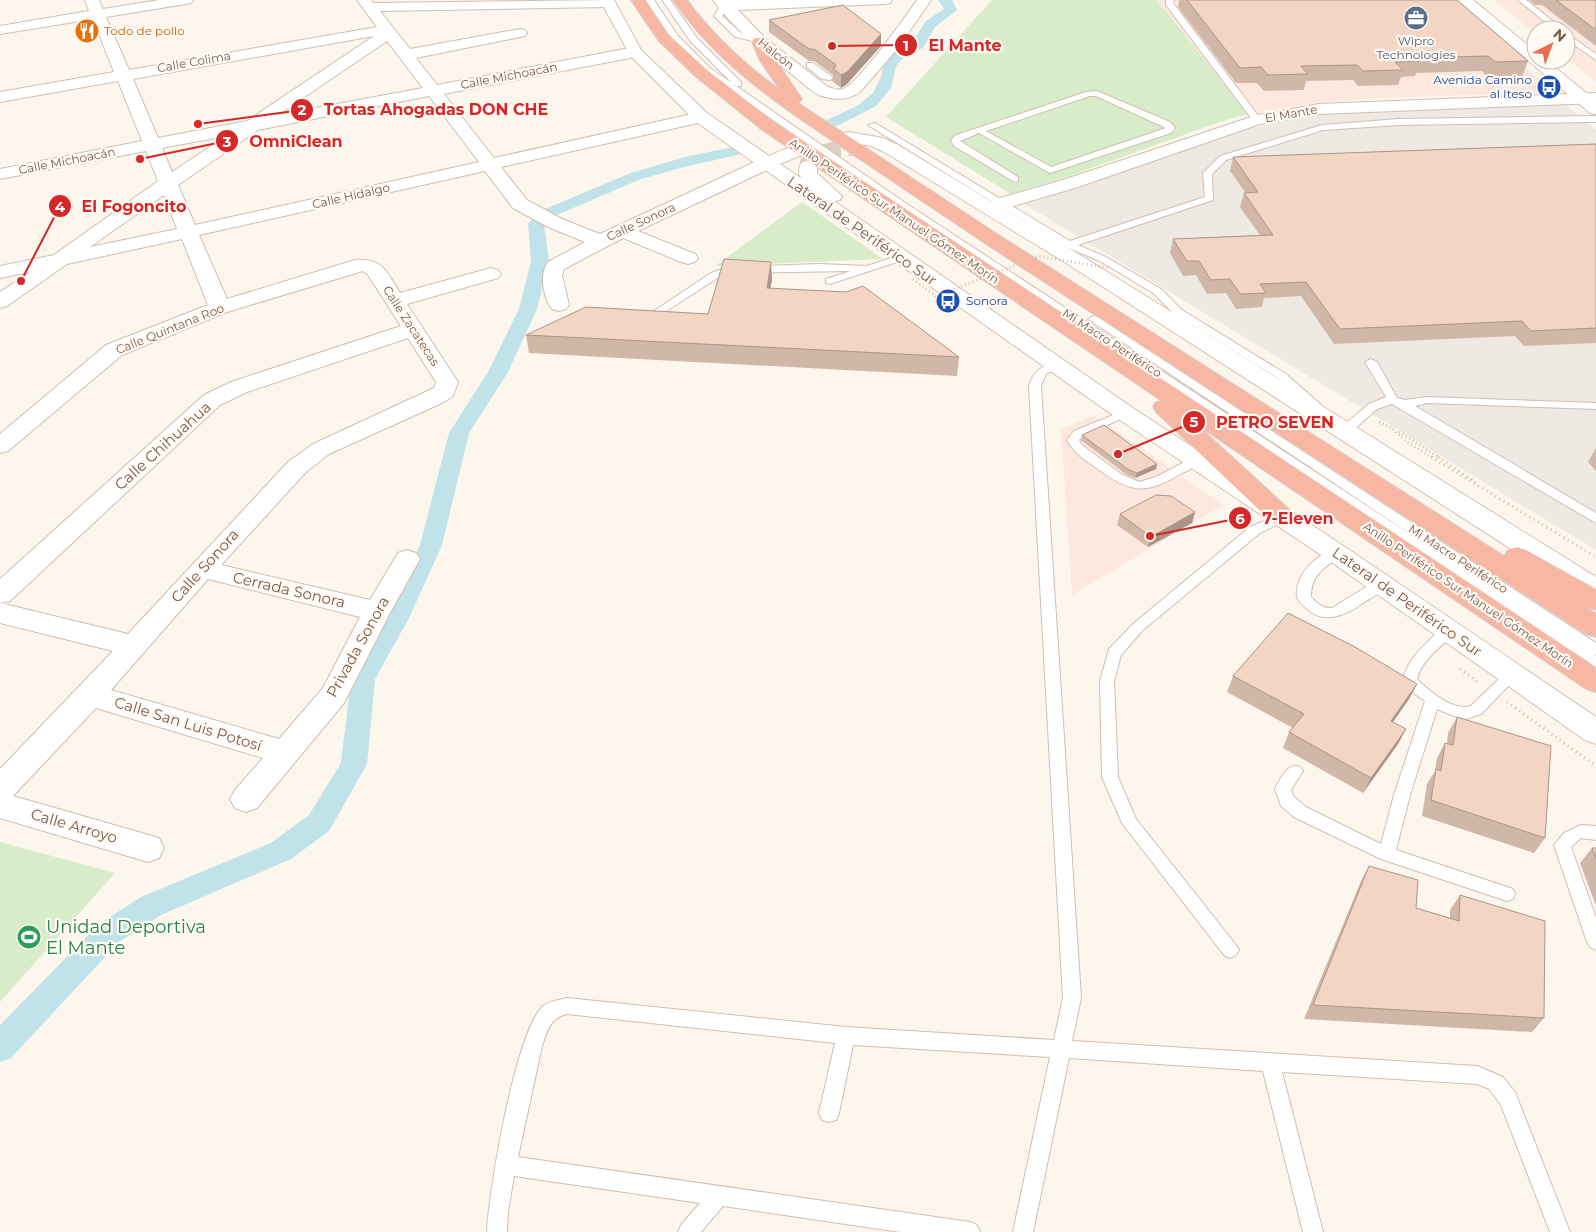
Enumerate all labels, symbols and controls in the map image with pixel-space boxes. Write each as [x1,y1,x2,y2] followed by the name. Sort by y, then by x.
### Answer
[1403,5,1429,31] office icon: Wipro Technologies
[74,18,100,44] restaurant icon: Todo de pollo
[1526,20,1576,70] north arrow
[104,23,185,38] place label: Todo de pollo
[1549,25,1570,46] text: N
[894,30,1012,61] callout: El Mante
[1376,33,1456,62] place label: Wipro Technologies
[755,34,797,73] street label: Halcón
[903,36,909,55] text: 1
[928,36,1002,55] text: El Mante
[156,48,232,75] street label: Calle Colima
[459,59,559,92] street label: Calle Michoacán
[1433,72,1532,101] place label: Avenida Camino al Iteso
[1536,74,1562,100] bus stop icon: Avenida Camino al Iteso
[289,94,559,125] callout: Tortas Ahogadas DON CHE
[298,100,307,119] text: 2
[324,100,548,119] text: Tortas Ahogadas DON CHE
[1264,102,1318,125] street label: El Mante
[214,126,352,157] callout: OmniClean
[222,132,232,151] text: 3
[249,132,343,151] text: OmniClean
[786,134,1002,287] street label: Anillo Periférico Sur Manuel Gómez Morín
[17,144,117,177] street label: Calle Michoacán
[784,172,941,290] street label: Lateral de Periférico Sur
[310,179,391,212] street label: Calle Hidalgo
[47,191,197,222] callout: El Fogoncito
[55,197,66,216] text: 4
[82,197,186,216] text: El Fogoncito
[604,199,678,244] street label: Calle Sonora
[380,283,443,369] street label: Calle Zacatecas
[935,288,961,314] bus stop icon: Sonora
[966,293,1008,308] place label: Sonora
[113,300,226,357] street label: Calle Quintana Roo
[1060,305,1165,380] street label: Mi Macro Periférico
[110,397,215,494] street label: Calle Chihuahua
[1181,406,1344,437] callout: PETRO SEVEN
[1190,412,1199,431] text: 5
[1216,413,1334,432] text: PETRO SEVEN
[1228,503,1344,534] callout: 7-Eleven
[1235,509,1245,528] text: 6
[1262,509,1334,528] text: 7-Eleven
[1360,518,1576,671] street label: Anillo Periférico Sur Manuel Gómez Morín
[1406,521,1511,596] street label: Mi Macro Periférico
[166,525,243,607] street label: Calle Sonora
[1329,543,1486,661] street label: Lateral de Periférico Sur
[231,567,347,612] street label: Cerrada Sonora
[322,593,393,701] street label: Privada Sonora
[112,692,265,755] street label: Calle San Luis Potosí
[29,804,120,847] street label: Calle Arroyo
[46,916,206,959] place label: Unidad Deportiva El Mante
[16,924,42,950] sports icon: Unidad Deportiva El Mante

